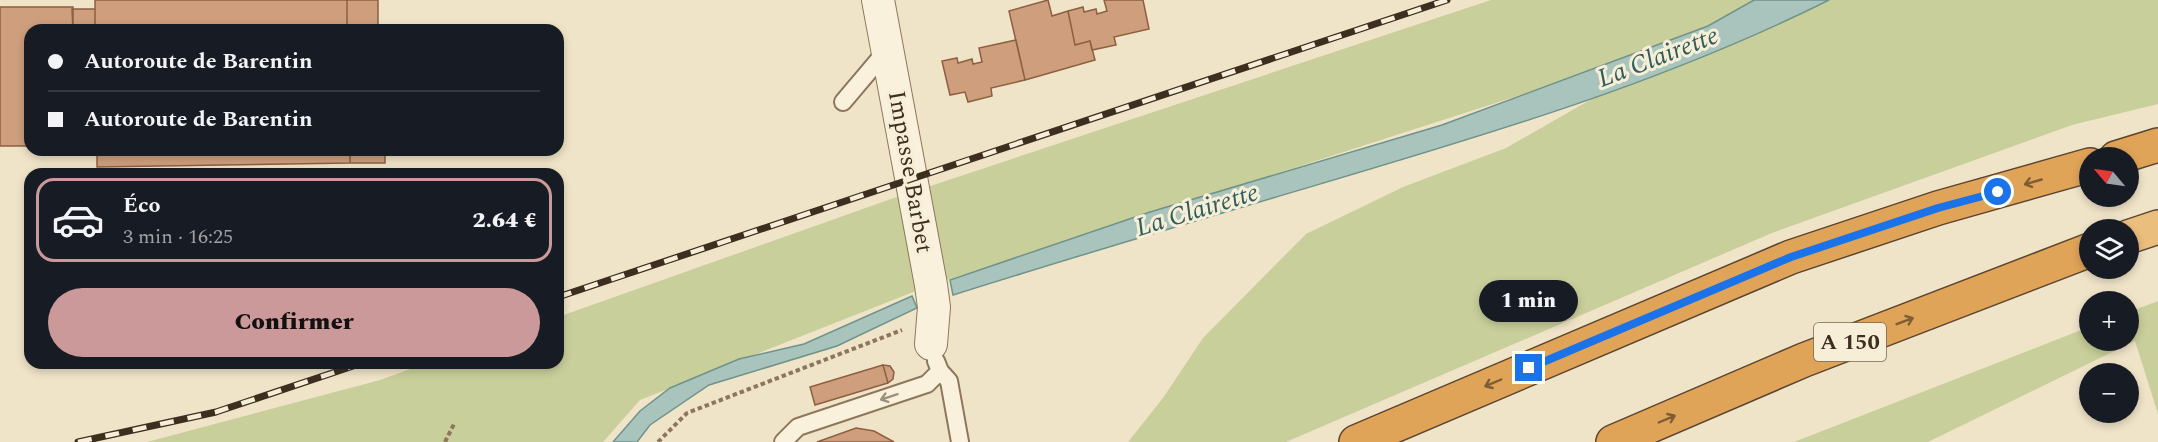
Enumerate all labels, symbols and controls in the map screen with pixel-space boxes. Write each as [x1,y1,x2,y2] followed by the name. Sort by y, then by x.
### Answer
[1592,16,1724,98] water label: La Clairette
[84,45,313,78] text: Autoroute de Barentin
[878,88,942,256] street label: Impasse Barbet
[84,103,313,136] text: Autoroute de Barentin
[2079,147,2139,207] north arrow
[2079,147,2139,423] map controls
[1130,172,1264,248] water label: La Clairette
[2024,176,2043,188] one-way arrow
[1984,178,2011,205] route start
[123,189,161,222] text: Éco
[51,193,105,247] icon: car
[473,204,537,237] text: 2.64 €
[2079,219,2139,279] button: layers
[123,222,233,252] text: 3 min · 16:25
[1480,281,1579,323] callout: 1 min
[1501,286,1556,316] text: 1 min
[48,288,540,357] button: Confirmer
[2079,291,2139,351] button: +
[1896,315,1914,326] one-way arrow
[1814,323,1886,361] road number: A 150
[1515,354,1542,381] route end
[2079,363,2139,423] button: −
[1484,378,1502,390] one-way arrow
[880,392,899,403] one-way arrow
[1657,413,1675,424] one-way arrow

